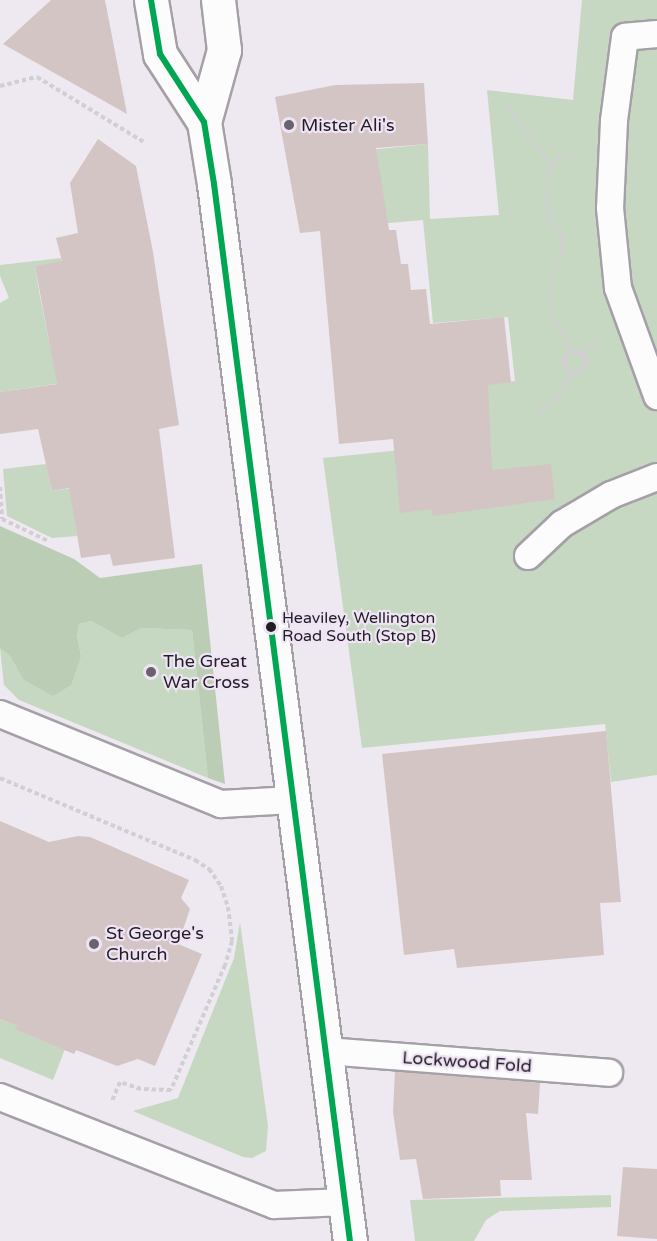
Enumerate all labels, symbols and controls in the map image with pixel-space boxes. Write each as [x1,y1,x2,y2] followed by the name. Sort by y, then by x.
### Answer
[301,114,395,136] place label: Mister Ali's
[282,118,296,132] marker: Mister Ali's
[282,608,436,646] place label: Heaviley, Wellington Road South (Stop B)
[265,621,277,633] marker: Heaviley, Wellington Road South (Stop B)
[163,651,249,694] place label: The Great War Cross
[144,665,158,679] marker: The Great War Cross
[106,923,204,966] place label: St George's Church
[87,937,101,951] marker: St George's Church
[402,1047,532,1077] street label: Lockwood Fold

